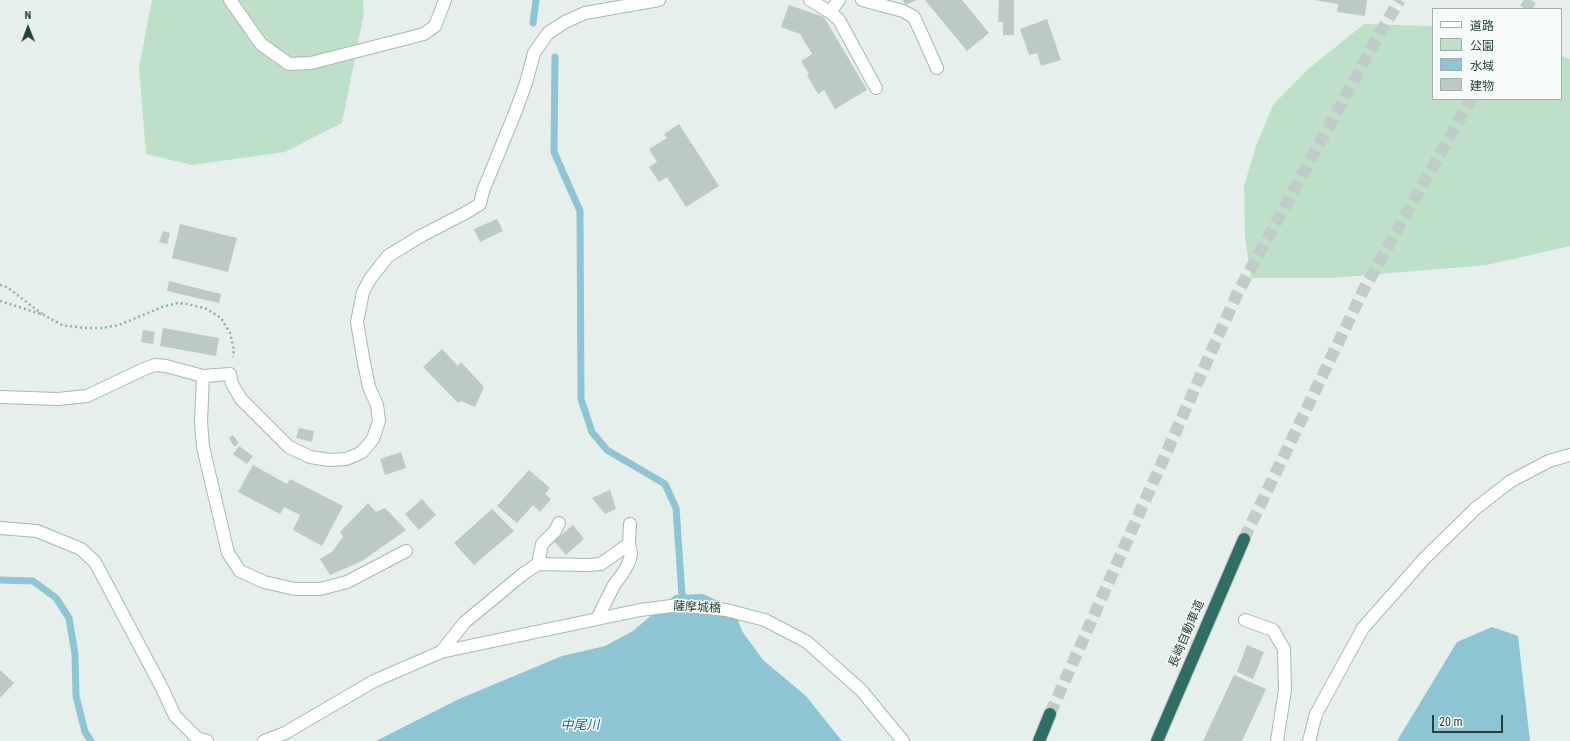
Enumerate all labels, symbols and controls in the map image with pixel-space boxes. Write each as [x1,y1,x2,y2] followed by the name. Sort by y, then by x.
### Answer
[8,8,48,48] north arrow
[1432,8,1562,100] legend
[24,9,31,22] text: N
[1470,19,1494,33] text: 道路
[1470,39,1494,53] text: 公園
[1470,59,1494,73] text: 水域
[1470,79,1494,93] text: 建物
[1166,598,1208,670] street label: 長崎自動車道
[673,600,721,616] street label: 薩摩城橋
[1434,707,1505,733] scale bar
[1439,715,1463,729] text: 20 m
[560,718,600,734] water label: 中尾川

